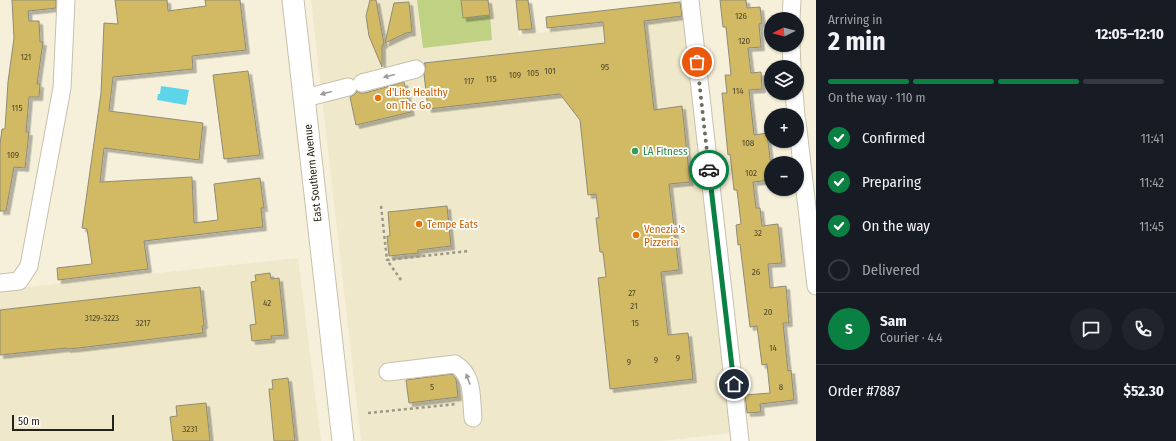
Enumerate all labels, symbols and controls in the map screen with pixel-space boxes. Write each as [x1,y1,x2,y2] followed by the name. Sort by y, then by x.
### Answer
[735,11,748,21] house number: 126
[764,12,804,52] north arrow
[764,12,804,196] map controls
[828,12,882,27] text: Arriving in
[1095,25,1164,43] text: 12:05–12:10
[828,26,886,57] text: 2 min
[738,36,750,46] house number: 120
[680,45,714,79] pin
[686,51,708,73] icon: bag
[21,52,31,62] house number: 121
[764,60,804,100] button: layers
[601,62,609,72] house number: 95
[544,66,556,76] house number: 101
[527,68,539,78] house number: 105
[509,70,521,80] house number: 109
[383,73,395,79] one-way arrow
[485,74,497,84] house number: 115
[464,76,475,86] house number: 117
[386,86,448,112] place label: d'Lite Healthy on The Go
[732,86,744,96] house number: 114
[320,90,332,96] one-way arrow
[828,90,926,105] text: On the way · 110 m
[373,93,383,103] marker: d'Lite Healthy on The Go
[11,103,23,113] house number: 115
[764,108,804,148] button: +
[301,123,325,223] street label: East Southern Avenue
[828,127,850,149] icon: check
[862,129,925,147] text: Confirmed
[1141,131,1164,146] text: 11:41
[742,138,755,148] house number: 108
[643,145,688,158] place label: LA Fitness
[630,146,640,156] marker: LA Fitness
[7,150,19,160] house number: 109
[689,150,729,190] courier
[764,156,804,196] button: −
[698,159,720,181] icon: car
[745,168,757,178] house number: 102
[828,171,850,193] icon: check
[862,173,921,191] text: Preparing
[1139,175,1164,190] text: 11:42
[828,215,850,237] icon: check
[862,217,930,235] text: On the way
[427,218,478,231] place label: Tempe Eats
[414,219,424,229] marker: Tempe Eats
[1139,219,1164,234] text: 11:45
[644,223,685,249] place label: Venezia's Pizzeria
[754,228,762,238] house number: 32
[631,230,641,240] marker: Venezia's Pizzeria
[862,261,920,279] text: Delivered
[752,267,761,277] house number: 26
[628,288,636,298] house number: 27
[263,298,271,308] house number: 42
[630,301,638,311] house number: 21
[764,307,773,317] house number: 20
[1070,308,1112,350] button: chat
[1122,308,1164,350] button: phone
[880,312,907,330] text: Sam
[85,313,119,323] house number: 3129-3223
[136,318,151,328] house number: 3217
[631,318,639,328] house number: 15
[845,320,853,338] text: S
[880,330,943,345] text: Courier · 4.4
[769,343,778,353] house number: 14
[676,353,680,363] house number: 9
[654,355,658,365] house number: 9
[627,357,631,367] house number: 9
[717,367,751,401] pin
[464,373,470,385] one-way arrow
[723,373,745,395] icon: home
[430,382,434,392] house number: 5
[779,382,784,392] house number: 8
[828,382,900,400] text: Order #7887
[1123,382,1164,400] text: $52.30
[12,413,114,432] scale bar
[18,415,40,428] text: 50 m
[182,424,198,434] house number: 3231

